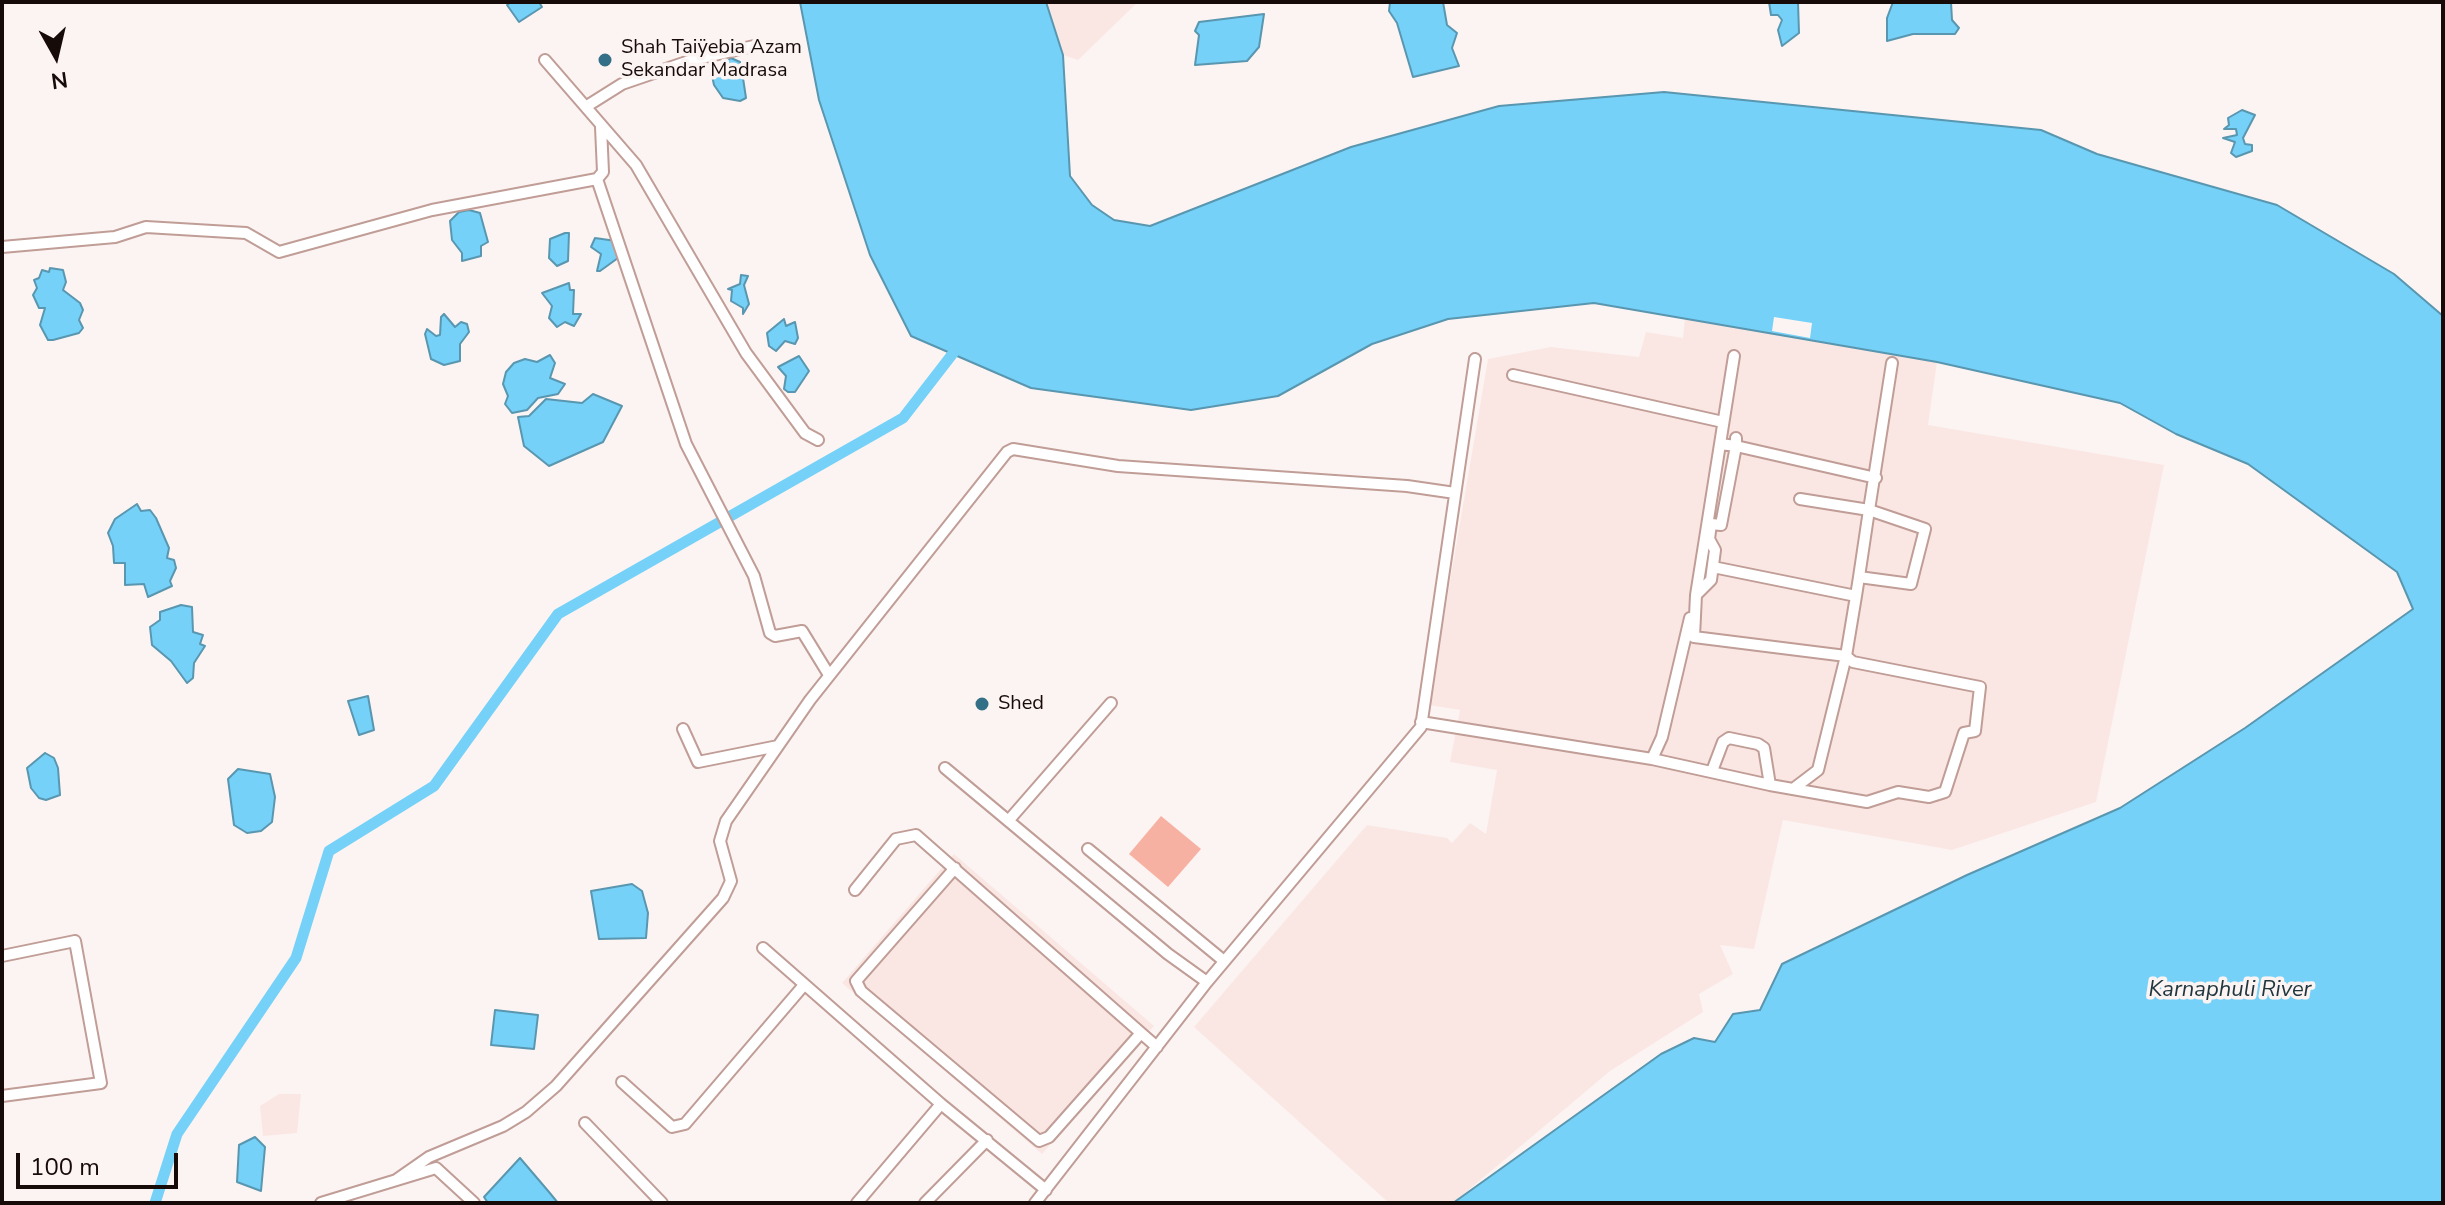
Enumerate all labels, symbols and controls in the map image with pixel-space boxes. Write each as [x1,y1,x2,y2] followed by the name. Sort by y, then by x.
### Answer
[16,16,96,96] north arrow
[621,36,802,83] place label: Shah Taiÿebia Azam Sekandar Madrasa
[596,51,614,69] marker: Shah Taiÿebia Azam Sekandar Madrasa
[49,64,70,96] text: N
[998,692,1044,716] place label: Shed
[973,695,991,713] marker: Shed
[2149,978,2311,1004] water label: Karnaphuli River
[20,1137,182,1187] scale bar
[30,1151,100,1183] text: 100 m

